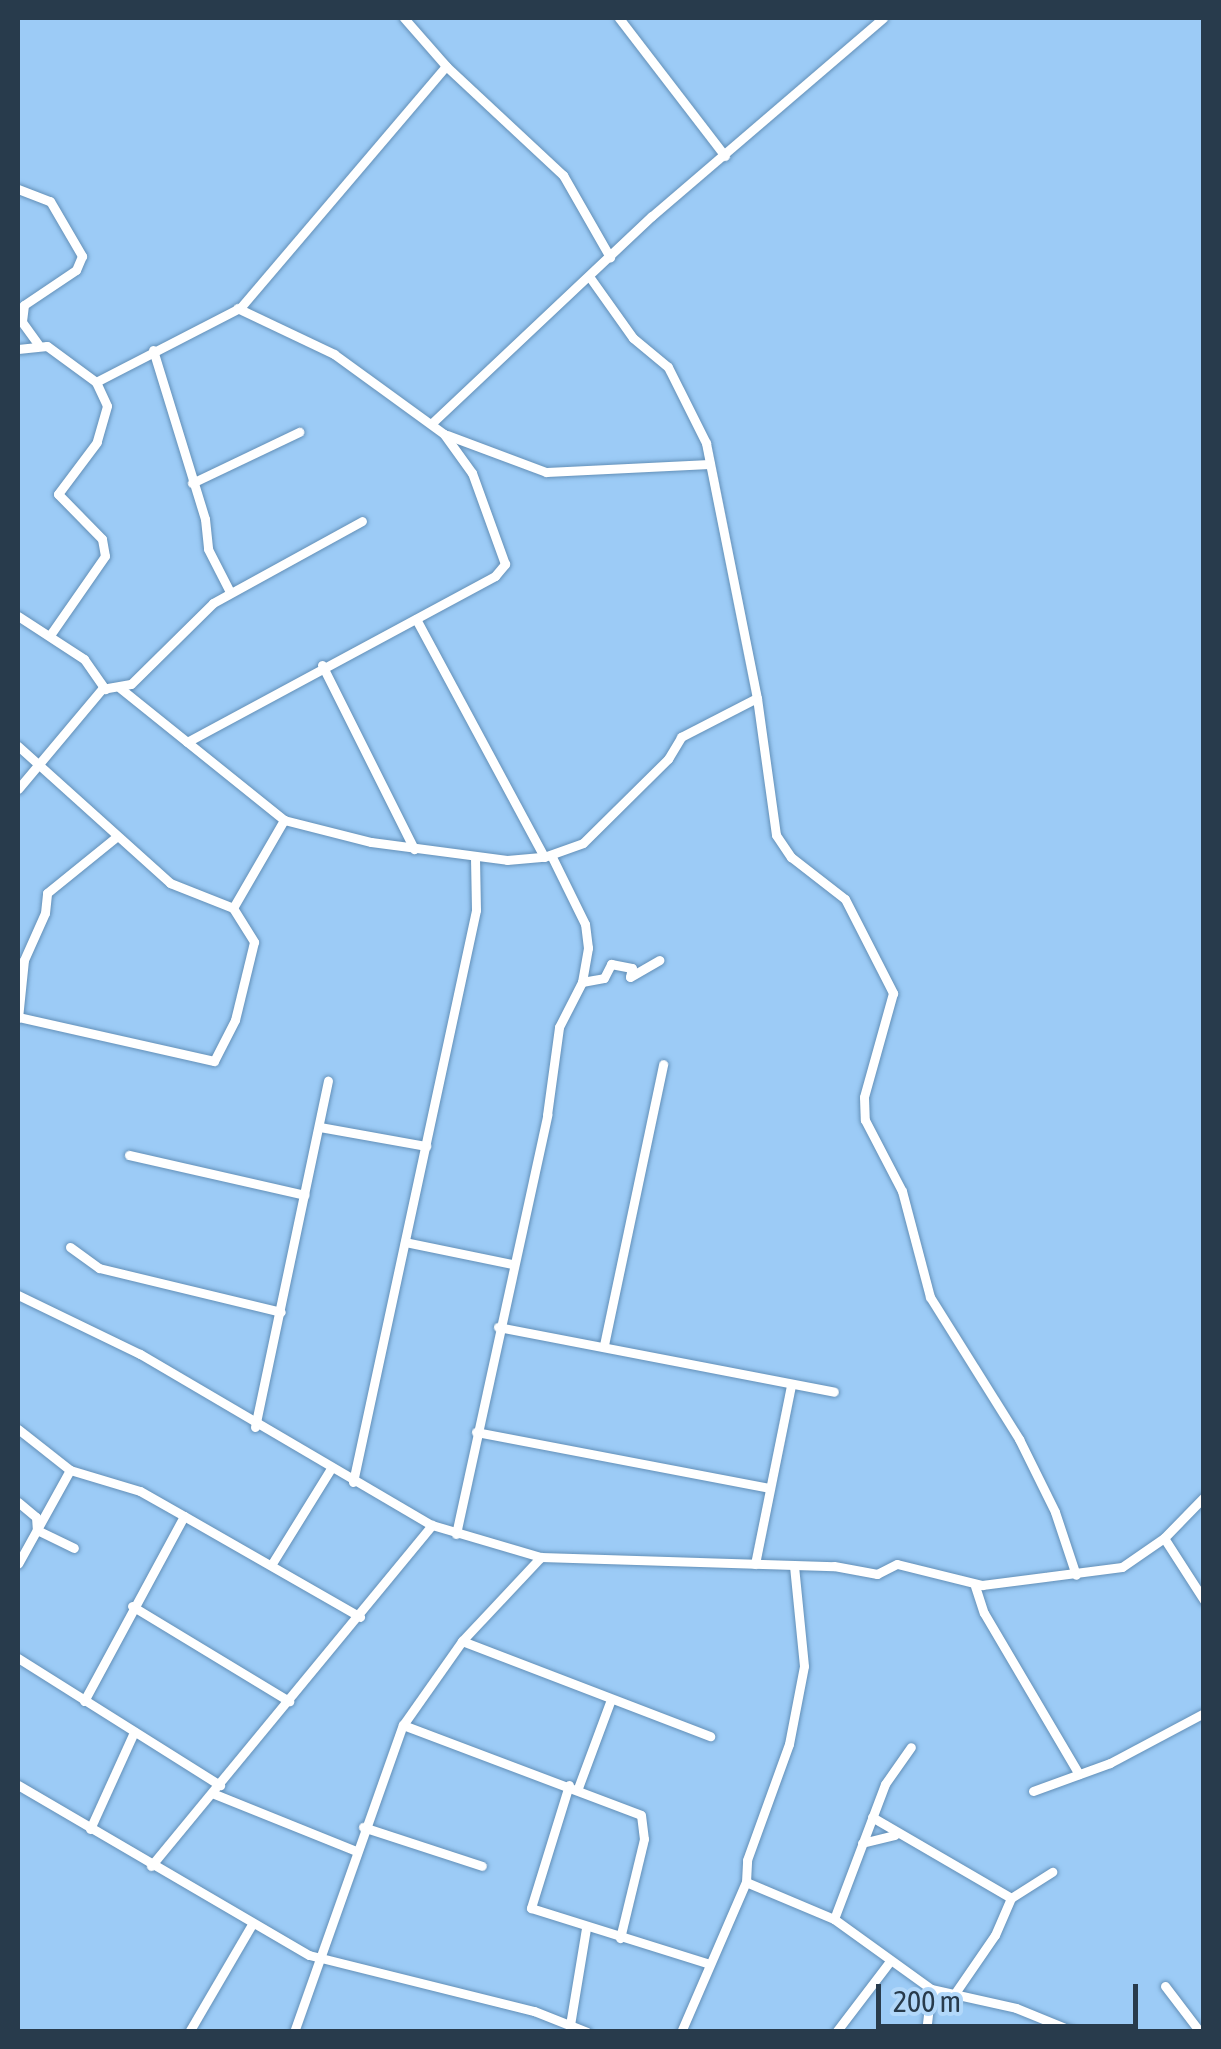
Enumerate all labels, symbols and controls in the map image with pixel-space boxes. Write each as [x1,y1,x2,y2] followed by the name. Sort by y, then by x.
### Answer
[881,1964,1144,2026] scale bar
[893,1984,961,2018] text: 200 m

